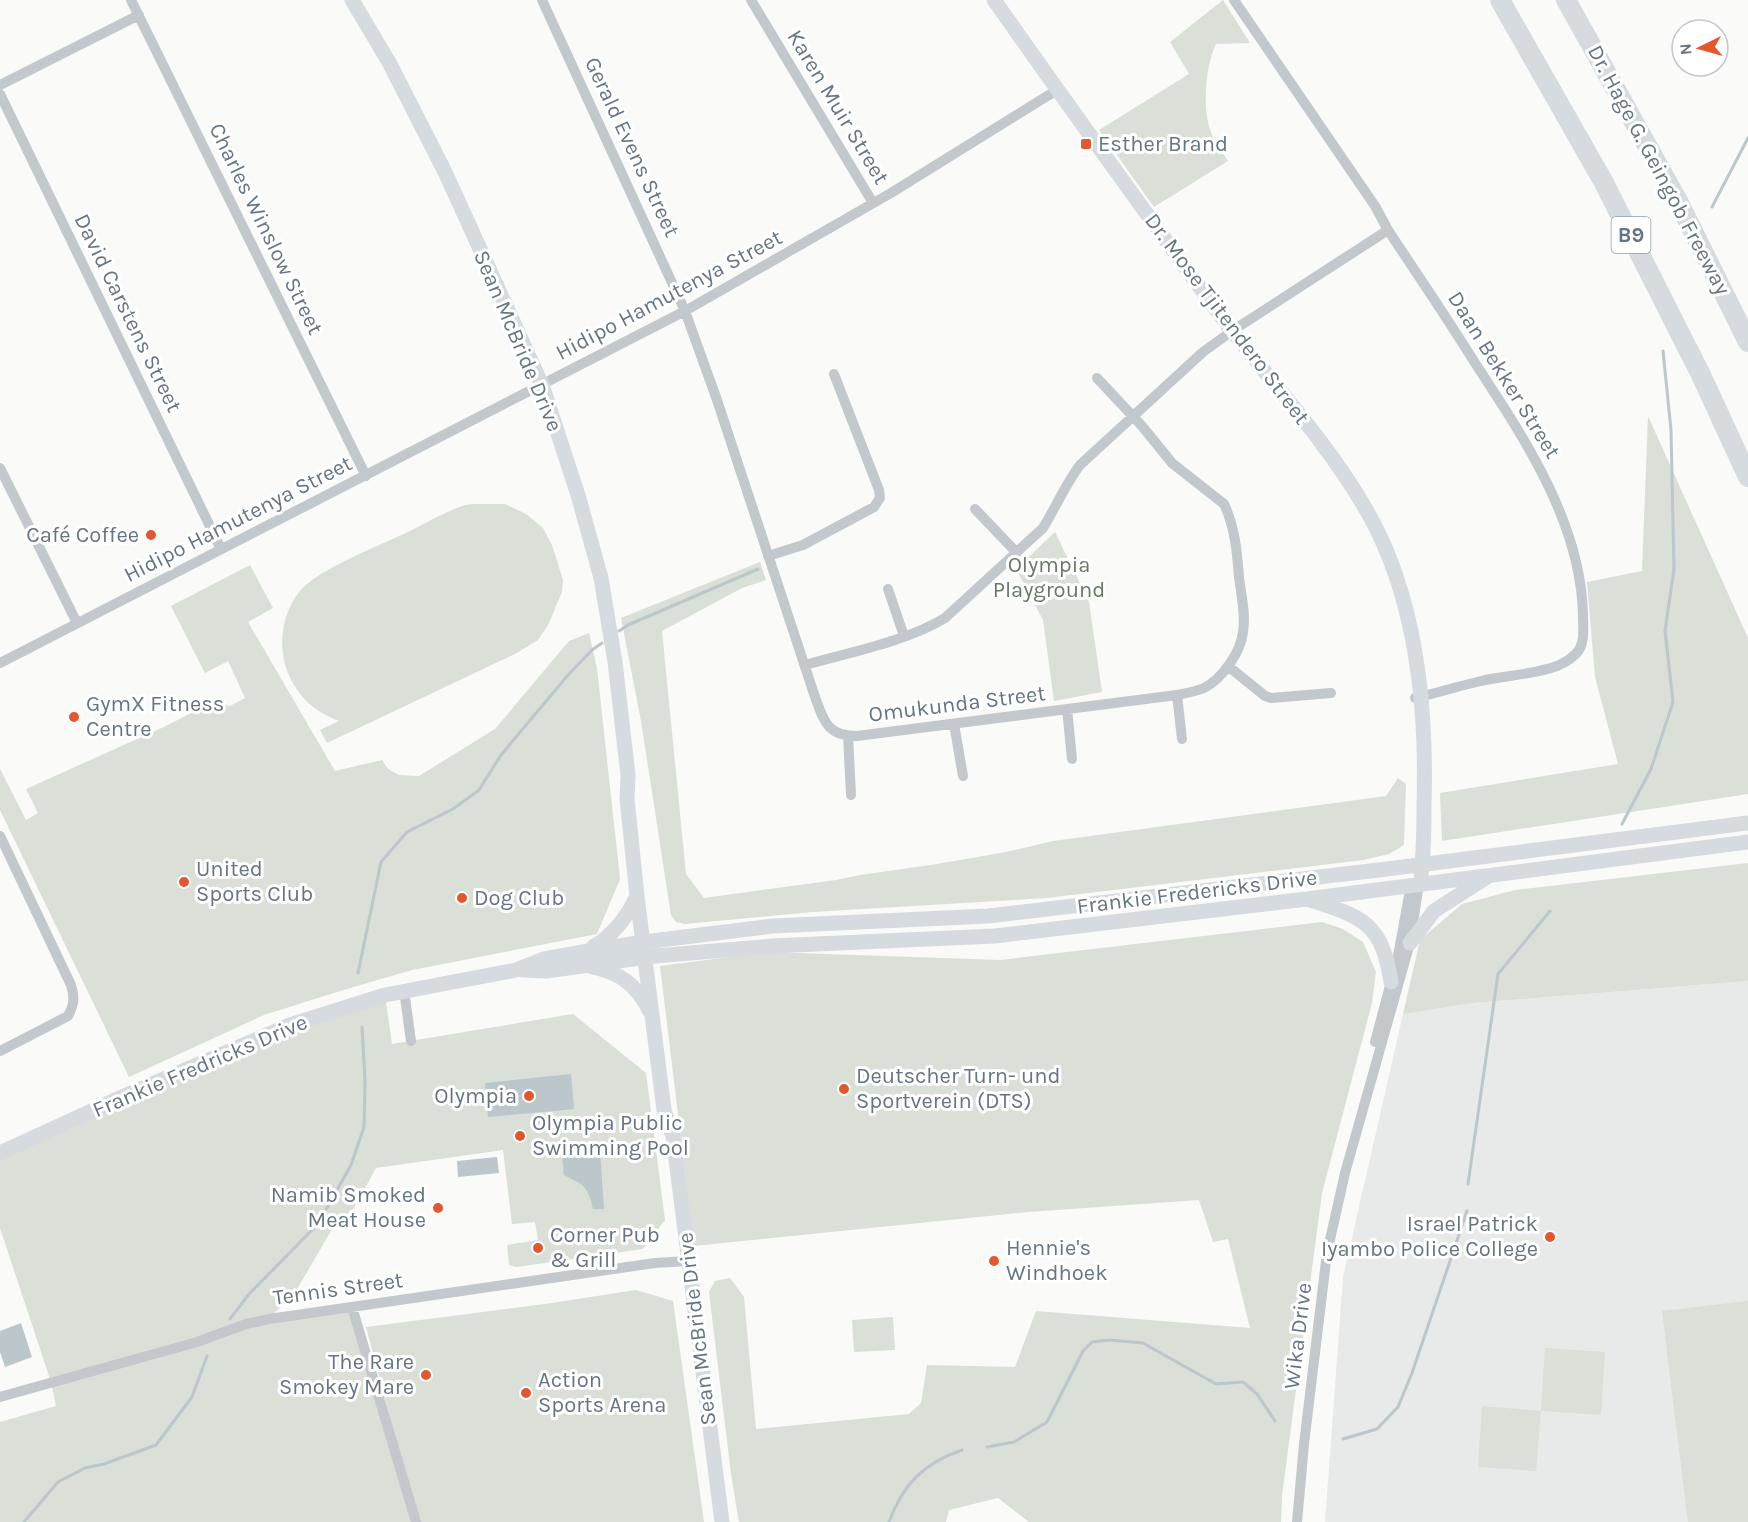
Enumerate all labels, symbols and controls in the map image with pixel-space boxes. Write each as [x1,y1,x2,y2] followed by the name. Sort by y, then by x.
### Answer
[1670,18,1730,78] north arrow
[782,25,894,189] street label: Karen Muir Street
[1582,41,1736,299] street label: Dr. Hage G. Geingob Freeway
[1676,43,1696,56] text: N
[579,53,685,241] street label: Gerald Evens Street
[203,119,329,339] street label: Charles Winslow Street
[1098,131,1228,157] place label: Esther Brand
[1079,137,1093,151] marker: Esther Brand
[1139,208,1315,430] street label: Dr. Mose Tjitendero Street
[69,209,187,417] street label: David Carstens Street
[1612,217,1650,253] road number: B9
[551,224,787,366] street label: Hidipo Hamutenya Street
[468,246,568,436] street label: Sean McBride Drive
[1442,287,1566,463] street label: Daan Bekker Street
[120,450,356,588] street label: Hidipo Hamutenya Street
[26,522,139,548] place label: Café Coffee
[144,528,158,542] marker: Café Coffee
[993,552,1105,603] park label: Olympia Playground
[867,680,1047,728] street label: Omukunda Street
[86,691,224,742] place label: GymX Fitness Centre
[67,710,81,724] marker: GymX Fitness Centre
[196,856,313,907] place label: United Sports Club
[1075,864,1319,920] street label: Frankie Fredericks Drive
[177,875,191,889] marker: United Sports Club
[474,885,564,911] place label: Dog Club
[455,891,469,905] marker: Dog Club
[89,1009,311,1123] street label: Frankie Fredricks Drive
[856,1063,1061,1114] place label: Deutscher Turn- und Sportverein (DTS)
[837,1082,851,1096] marker: Deutscher Turn- und Sportverein (DTS)
[434,1083,517,1109] place label: Olympia
[522,1089,536,1103] marker: Olympia
[532,1110,689,1161] place label: Olympia Public Swimming Pool
[513,1129,527,1143] marker: Olympia Public Swimming Pool
[271,1182,426,1233] place label: Namib Smoked Meat House
[431,1201,445,1215] marker: Namib Smoked Meat House
[1321,1211,1538,1262] place label: Israel Patrick Iyambo Police College
[550,1222,660,1273] place label: Corner Pub & Grill
[1543,1230,1557,1244] marker: Israel Patrick Iyambo Police College
[672,1231,722,1427] street label: Sean McBride Drive
[1006,1235,1108,1286] place label: Hennie's Windhoek
[531,1241,545,1255] marker: Corner Pub & Grill
[987,1254,1001,1268] marker: Hennie's Windhoek
[271,1267,405,1311] street label: Tennis Street
[1279,1281,1317,1391] street label: Wika Drive
[279,1349,414,1400] place label: The Rare Smokey Mare
[538,1367,666,1418] place label: Action Sports Arena
[419,1368,433,1382] marker: The Rare Smokey Mare
[519,1386,533,1400] marker: Action Sports Arena

